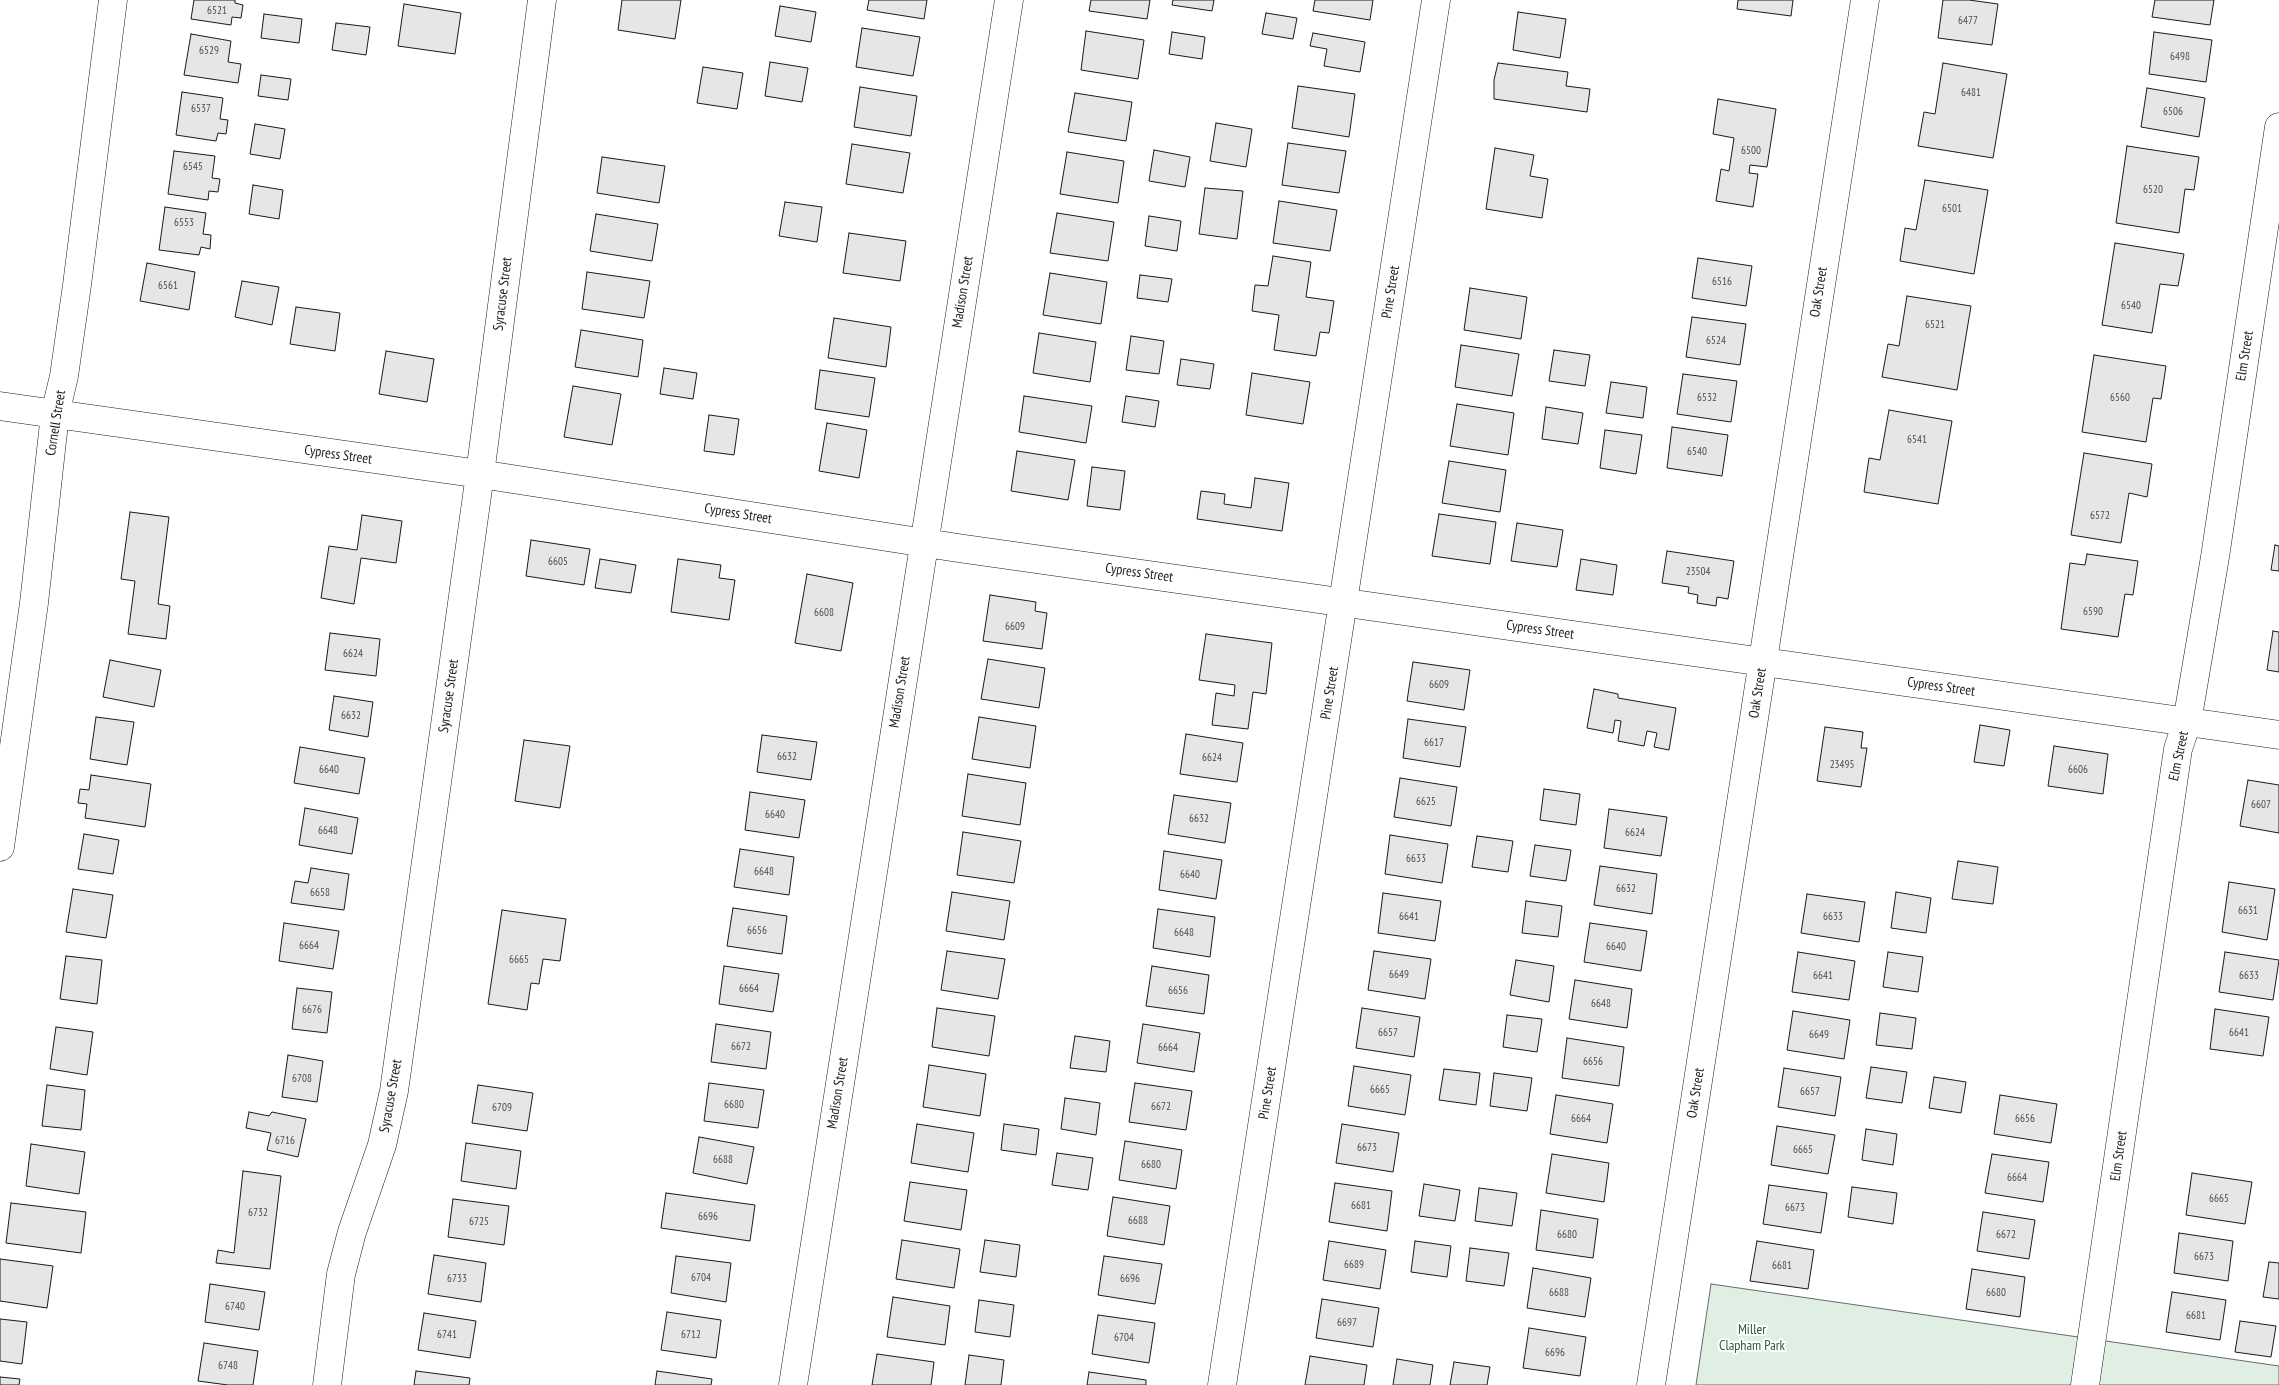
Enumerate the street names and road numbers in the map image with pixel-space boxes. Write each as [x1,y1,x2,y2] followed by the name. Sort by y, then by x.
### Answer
[949,255,977,329] street label: Madison Street
[490,256,516,332] street label: Syracuse Street
[1379,264,1403,320] street label: Pine Street
[1807,266,1831,318] street label: Oak Street
[2233,330,2257,382] street label: Elm Street
[43,389,69,457] street label: Cornell Street
[303,442,373,468] street label: Cypress Street
[703,500,773,528] street label: Cypress Street
[1104,560,1174,586] street label: Cypress Street
[1505,617,1575,643] street label: Cypress Street
[886,655,914,729] street label: Madison Street
[436,658,462,734] street label: Syracuse Street
[1318,665,1342,721] street label: Pine Street
[1746,667,1770,719] street label: Oak Street
[1906,674,1976,700] street label: Cypress Street
[2166,730,2192,782] street label: Elm Street
[824,1056,852,1130] street label: Madison Street
[376,1058,406,1134] street label: Syracuse Street
[1256,1065,1280,1121] street label: Pine Street
[1684,1067,1708,1119] street label: Oak Street
[2107,1130,2131,1182] street label: Elm Street

